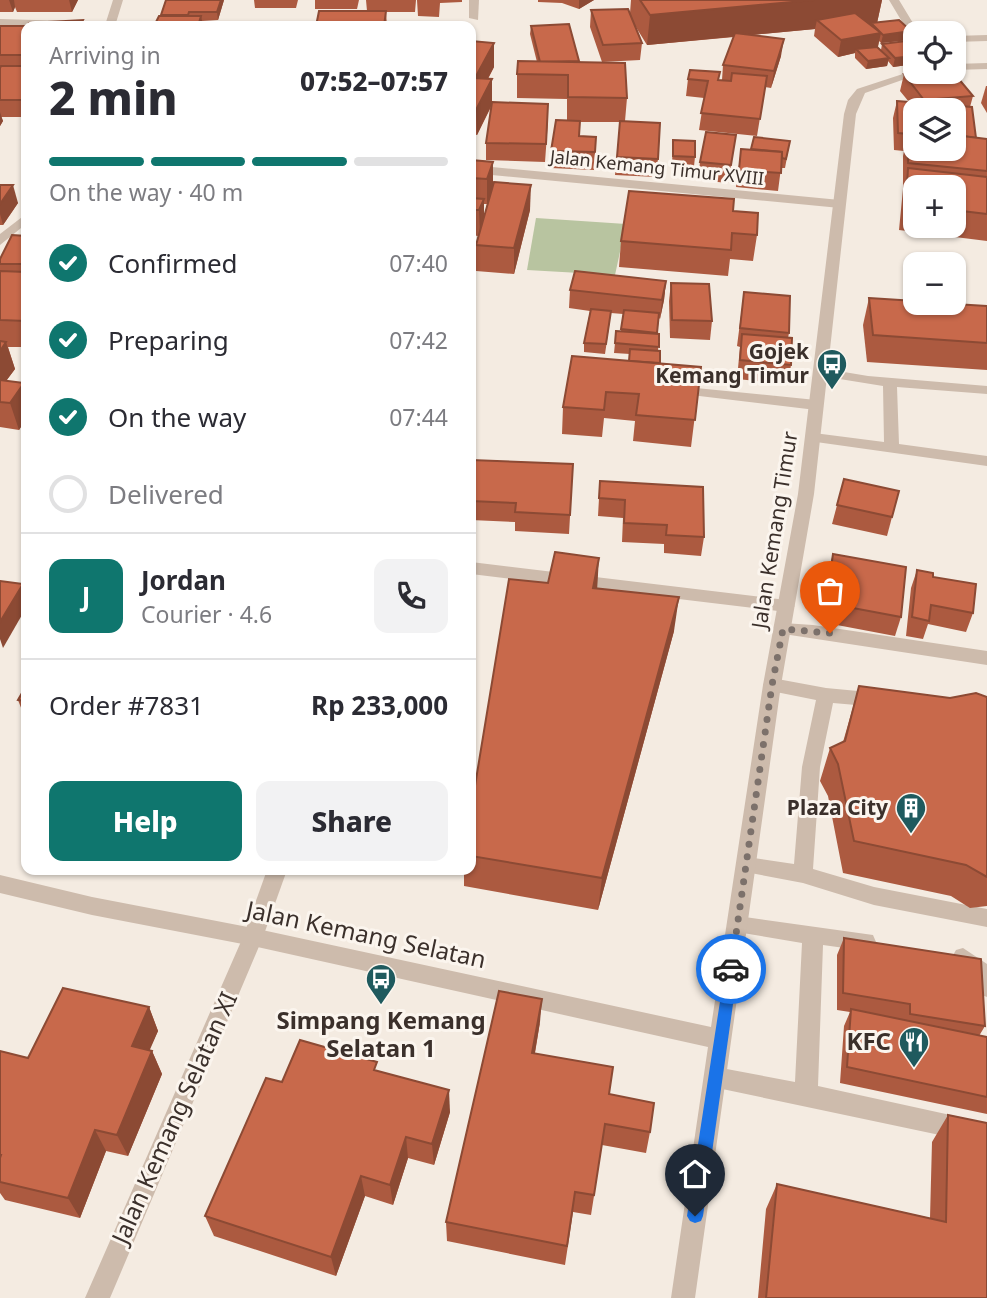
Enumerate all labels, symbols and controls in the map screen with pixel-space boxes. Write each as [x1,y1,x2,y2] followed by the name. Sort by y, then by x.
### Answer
[903,21,966,315] map controls
[903,21,966,84] button: locate
[49,39,161,71] text: Arriving in
[300,63,448,99] text: 07:52–07:57
[49,66,178,128] text: 2 min
[903,98,966,161] button: layers
[547,144,765,190] street label: Jalan Kemang Timur XVIII
[903,175,966,238] button: +
[49,176,243,208] text: On the way · 40 m
[49,244,87,282] icon: check
[108,245,238,281] text: Confirmed
[389,247,448,279] text: 07:40
[903,252,966,315] button: −
[49,321,87,359] icon: check
[108,322,229,358] text: Preparing
[389,324,448,356] text: 07:42
[655,337,810,389] place label: Gojek Kemang Timur
[815,347,849,391] bus stop icon: Gojek Kemang Timur
[49,398,87,436] icon: check
[108,399,246,435] text: On the way
[389,401,448,433] text: 07:44
[744,429,803,632] street label: Jalan Kemang Timur
[108,476,224,512] text: Delivered
[374,559,448,633] button: phone
[800,561,860,633] pin
[141,562,226,598] text: Jordan
[811,572,849,610] icon: bag
[82,578,90,614] text: J
[141,598,272,630] text: Courier · 4.6
[49,687,204,723] text: Order #7831
[311,687,448,723] text: Rp 233,000
[49,781,242,861] button: Help
[256,781,448,861] button: Share
[894,791,928,835] building icon: Plaza City
[787,793,888,821] place label: Plaza City
[241,892,489,975] street label: Jalan Kemang Selatan
[696,934,766,1004] courier
[712,950,750,988] icon: car
[364,962,398,1006] bus stop icon: Simpang Kemang Selatan 1
[102,986,244,1250] street label: Jalan Kemang Selatan XI
[276,1003,486,1064] place label: Simpang Kemang Selatan 1
[846,1024,891,1057] place label: KFC
[897,1025,931,1069] restaurant icon: KFC
[665,1144,725,1216] pin
[676,1155,714,1193] icon: home

